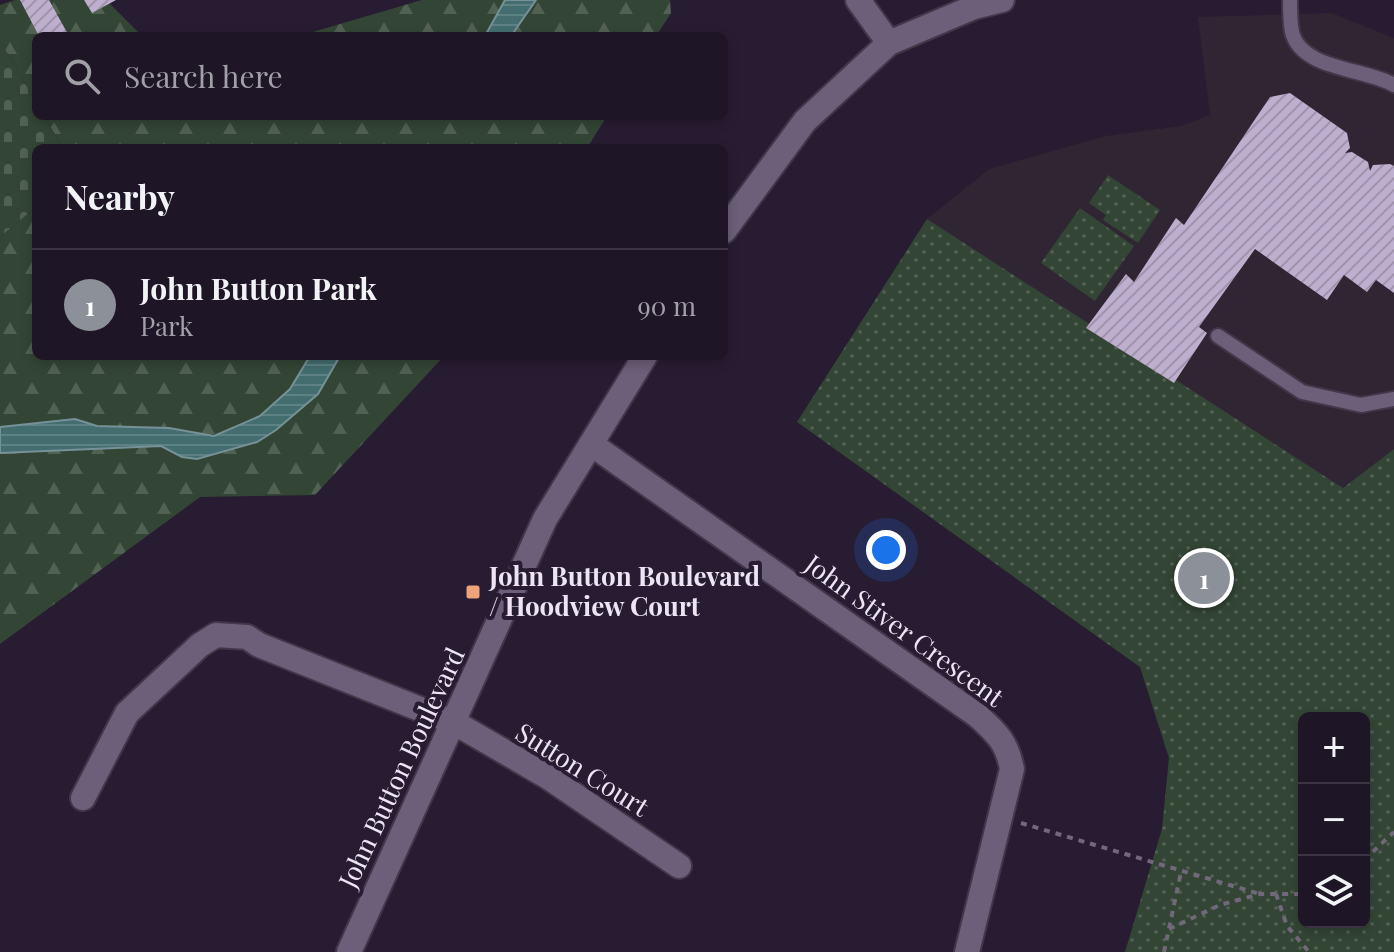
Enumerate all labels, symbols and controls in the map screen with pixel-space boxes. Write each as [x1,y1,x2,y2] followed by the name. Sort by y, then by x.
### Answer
[32,32,728,120] search box
[60,54,104,98] icon: search
[124,56,283,96] text: Search here
[64,173,175,219] text: Nearby
[140,268,377,308] text: John Button Park
[85,288,95,323] text: 1
[638,288,696,323] text: 90 m
[140,308,193,343] text: Park
[866,530,906,570] your location
[798,545,1012,714] street label: John Stiver Crescent
[1178,548,1230,608] pin: 1
[488,558,760,623] place label: John Button Boulevard / Hoodview Court
[464,583,482,601] marker: John Button Boulevard / Hoodview Court
[329,641,472,894] street label: John Button Boulevard
[1298,712,1370,928] map controls
[1298,712,1370,784] button: +
[510,714,657,824] street label: Sutton Court
[1298,784,1370,856] button: −
[1298,856,1370,928] button: layers

